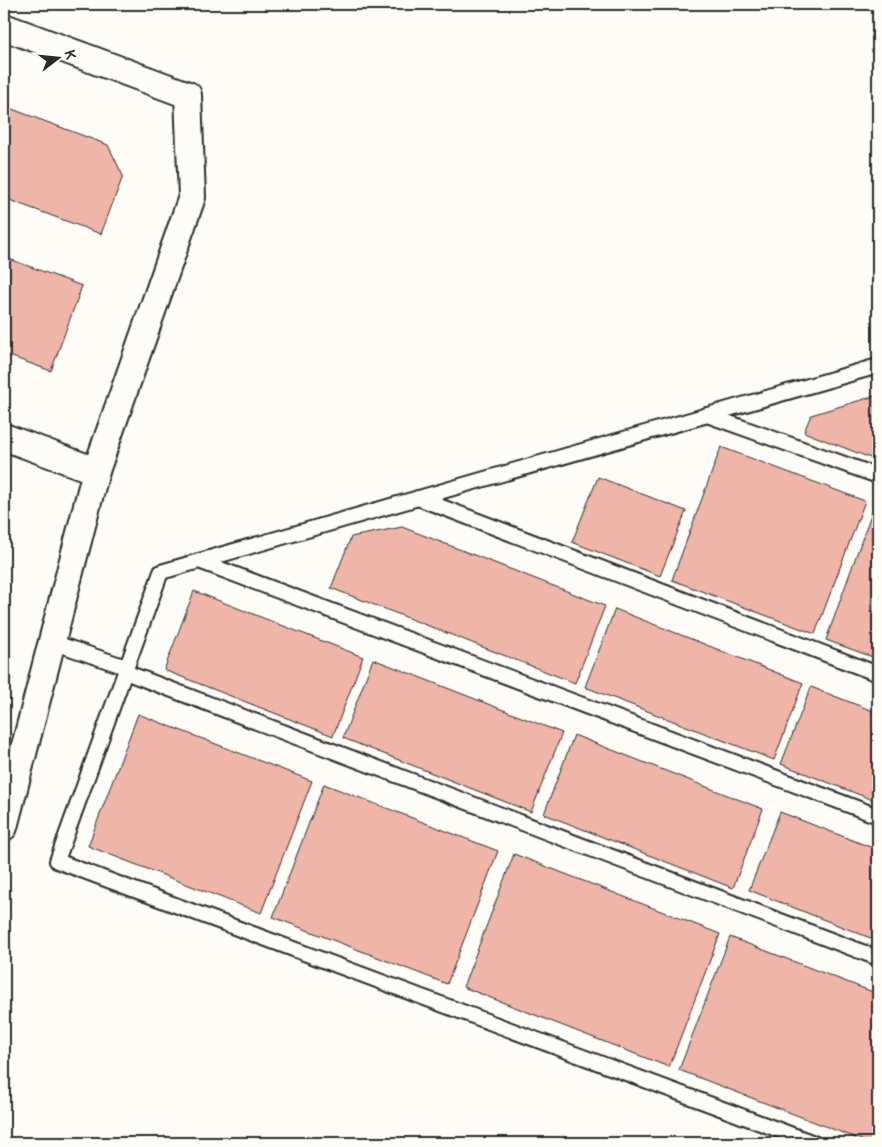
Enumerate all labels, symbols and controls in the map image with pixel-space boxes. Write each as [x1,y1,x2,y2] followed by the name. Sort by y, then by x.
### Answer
[32,32,82,82] north arrow
[61,48,80,61] text: K

